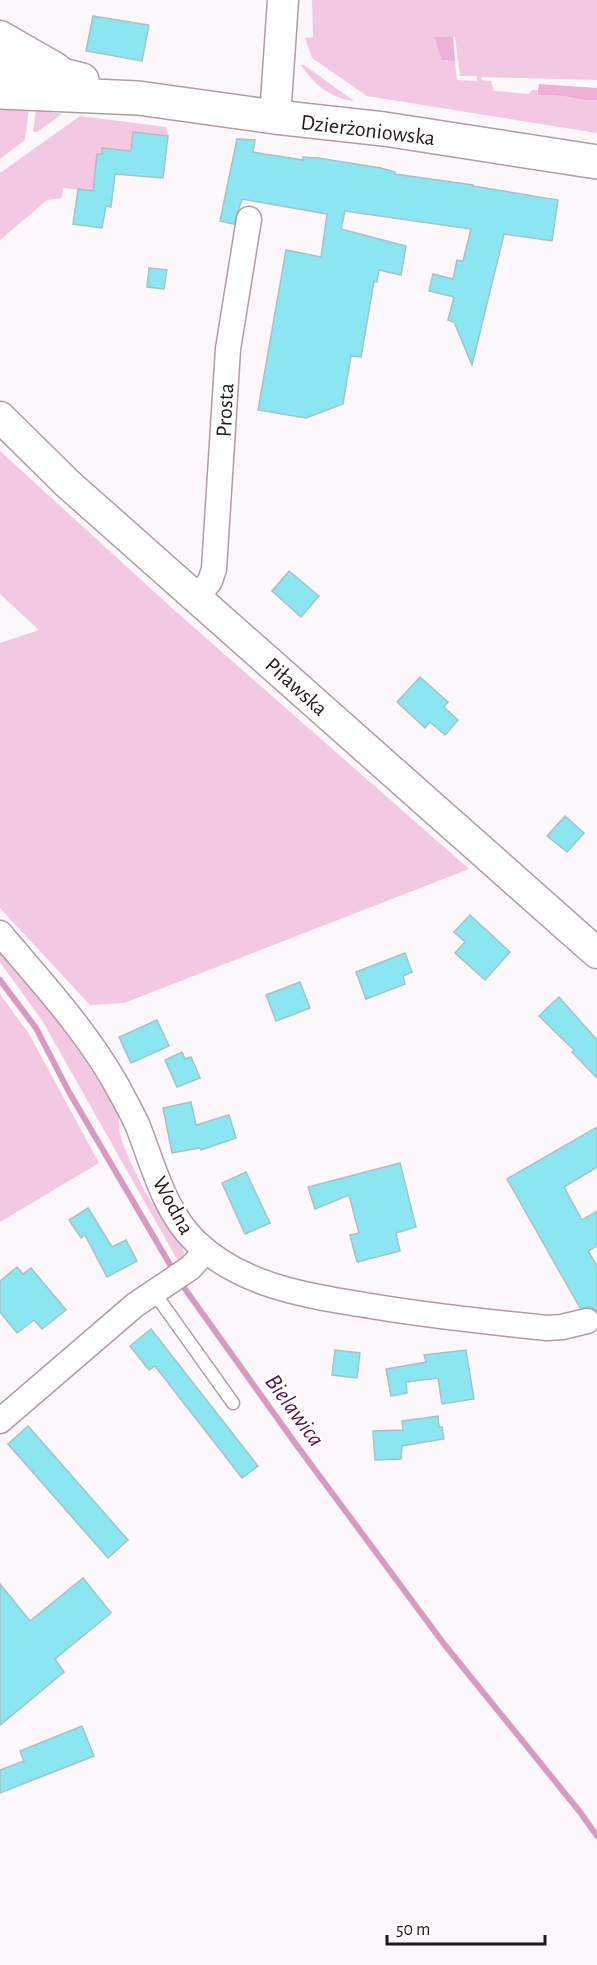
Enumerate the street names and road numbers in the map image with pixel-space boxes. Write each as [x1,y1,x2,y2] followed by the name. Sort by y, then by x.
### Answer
[299,111,436,149] street label: Dzierżoniowska
[213,382,237,438] street label: Prosta
[261,653,332,720] street label: Piławska
[148,1173,198,1238] street label: Wodna

